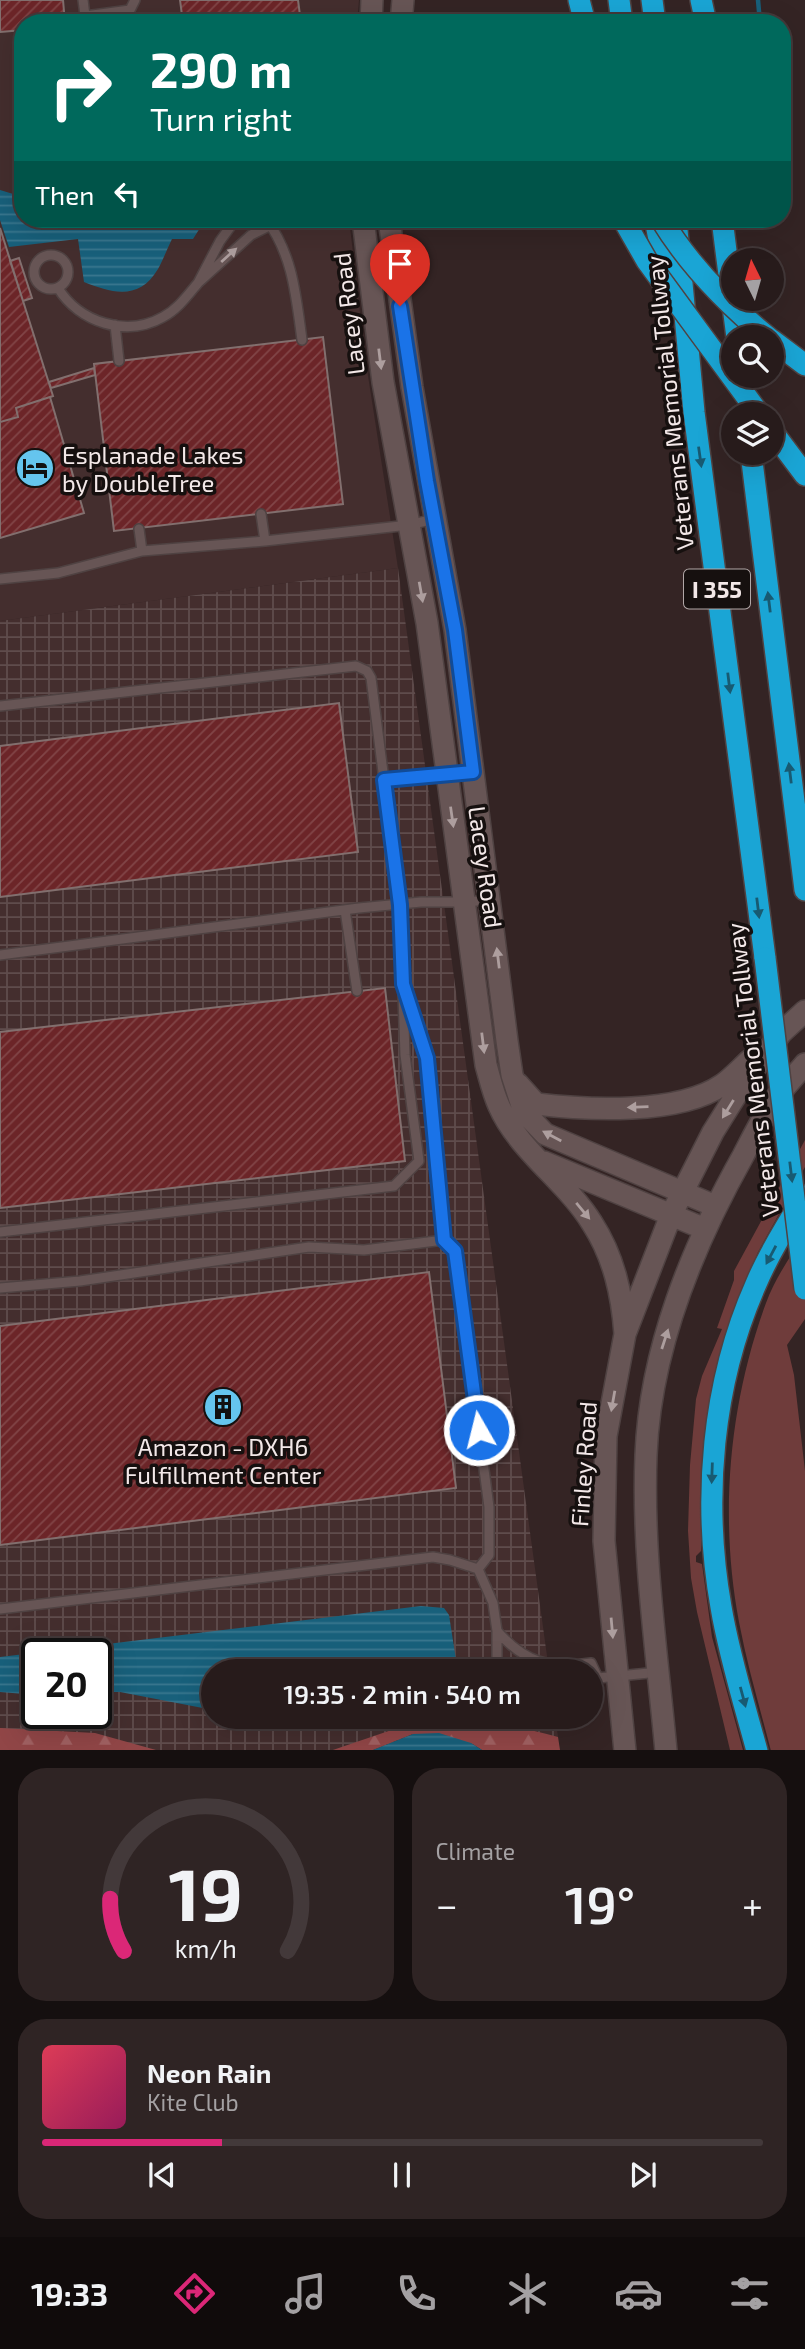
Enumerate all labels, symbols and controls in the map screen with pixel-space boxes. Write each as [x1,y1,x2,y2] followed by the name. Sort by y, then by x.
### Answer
[150,39,292,98] text: 290 m
[35,42,126,133] icon: right
[150,99,292,137] text: Turn right
[108,175,146,213] icon: left
[35,179,94,210] text: Then
[370,234,430,306] pin
[381,245,419,283] icon: arrive
[220,247,237,263] one-way arrow
[721,248,784,312] north arrow
[721,248,784,465] map controls
[326,251,370,377] street label: Lacey Road
[639,254,699,552] street label: Veterans Memorial Tollway
[721,325,784,388] button: search
[375,349,386,371] one-way arrow
[721,402,784,465] button: layers
[62,440,243,497] place label: Esplanade Lakes by DoubleTree
[694,446,705,468] one-way arrow
[14,447,56,489] hotel icon: Esplanade Lakes by DoubleTree
[684,569,750,608] road number: I 355
[416,581,427,603] one-way arrow
[764,591,775,613] one-way arrow
[724,672,735,694] one-way arrow
[785,762,796,784] one-way arrow
[463,804,509,930] street label: Lacey Road
[447,806,458,828] one-way arrow
[753,898,764,920] one-way arrow
[720,921,784,1219] street label: Veterans Memorial Tollway
[492,947,503,969] one-way arrow
[477,1032,488,1054] one-way arrow
[721,1099,734,1119] one-way arrow
[627,1101,649,1112] one-way arrow
[543,1130,562,1142] one-way arrow
[785,1161,796,1183] one-way arrow
[575,1202,591,1220] one-way arrow
[765,1245,777,1265] one-way arrow
[660,1328,670,1349] one-way arrow
[202,1386,244,1428] building icon: Amazon - DXH6 Fulfillment Center
[607,1390,618,1412] one-way arrow
[442,1393,516,1467] position arrow
[564,1400,602,1528] street label: Finley Road
[125,1432,322,1489] place label: Amazon - DXH6 Fulfillment Center
[707,1462,718,1484] one-way arrow
[607,1617,618,1639] one-way arrow
[21,1638,112,1729] speed limit sign: 20
[283,1678,521,1709] text: 19:35 · 2 min · 540 m
[738,1686,749,1708] one-way arrow
[436,1837,515,1865] text: Climate
[169,1848,243,1936] text: 19
[565,1872,635,1934] text: 19°
[436,1881,458,1927] text: −
[742,1881,763,1927] text: +
[175,1932,237,1962] text: km/h
[147,2057,271,2088] text: Neon Rain
[147,2088,239,2116] text: Kite Club
[143,2156,181,2194] icon: previous
[383,2156,421,2194] icon: pause
[624,2156,662,2194] icon: next
[170,2269,219,2318] icon: directions
[281,2269,330,2318] icon: music
[392,2269,441,2318] icon: phone
[503,2269,552,2318] icon: climate
[614,2269,663,2318] icon: car
[725,2269,774,2318] icon: filters
[31,2274,108,2312] text: 19:33

